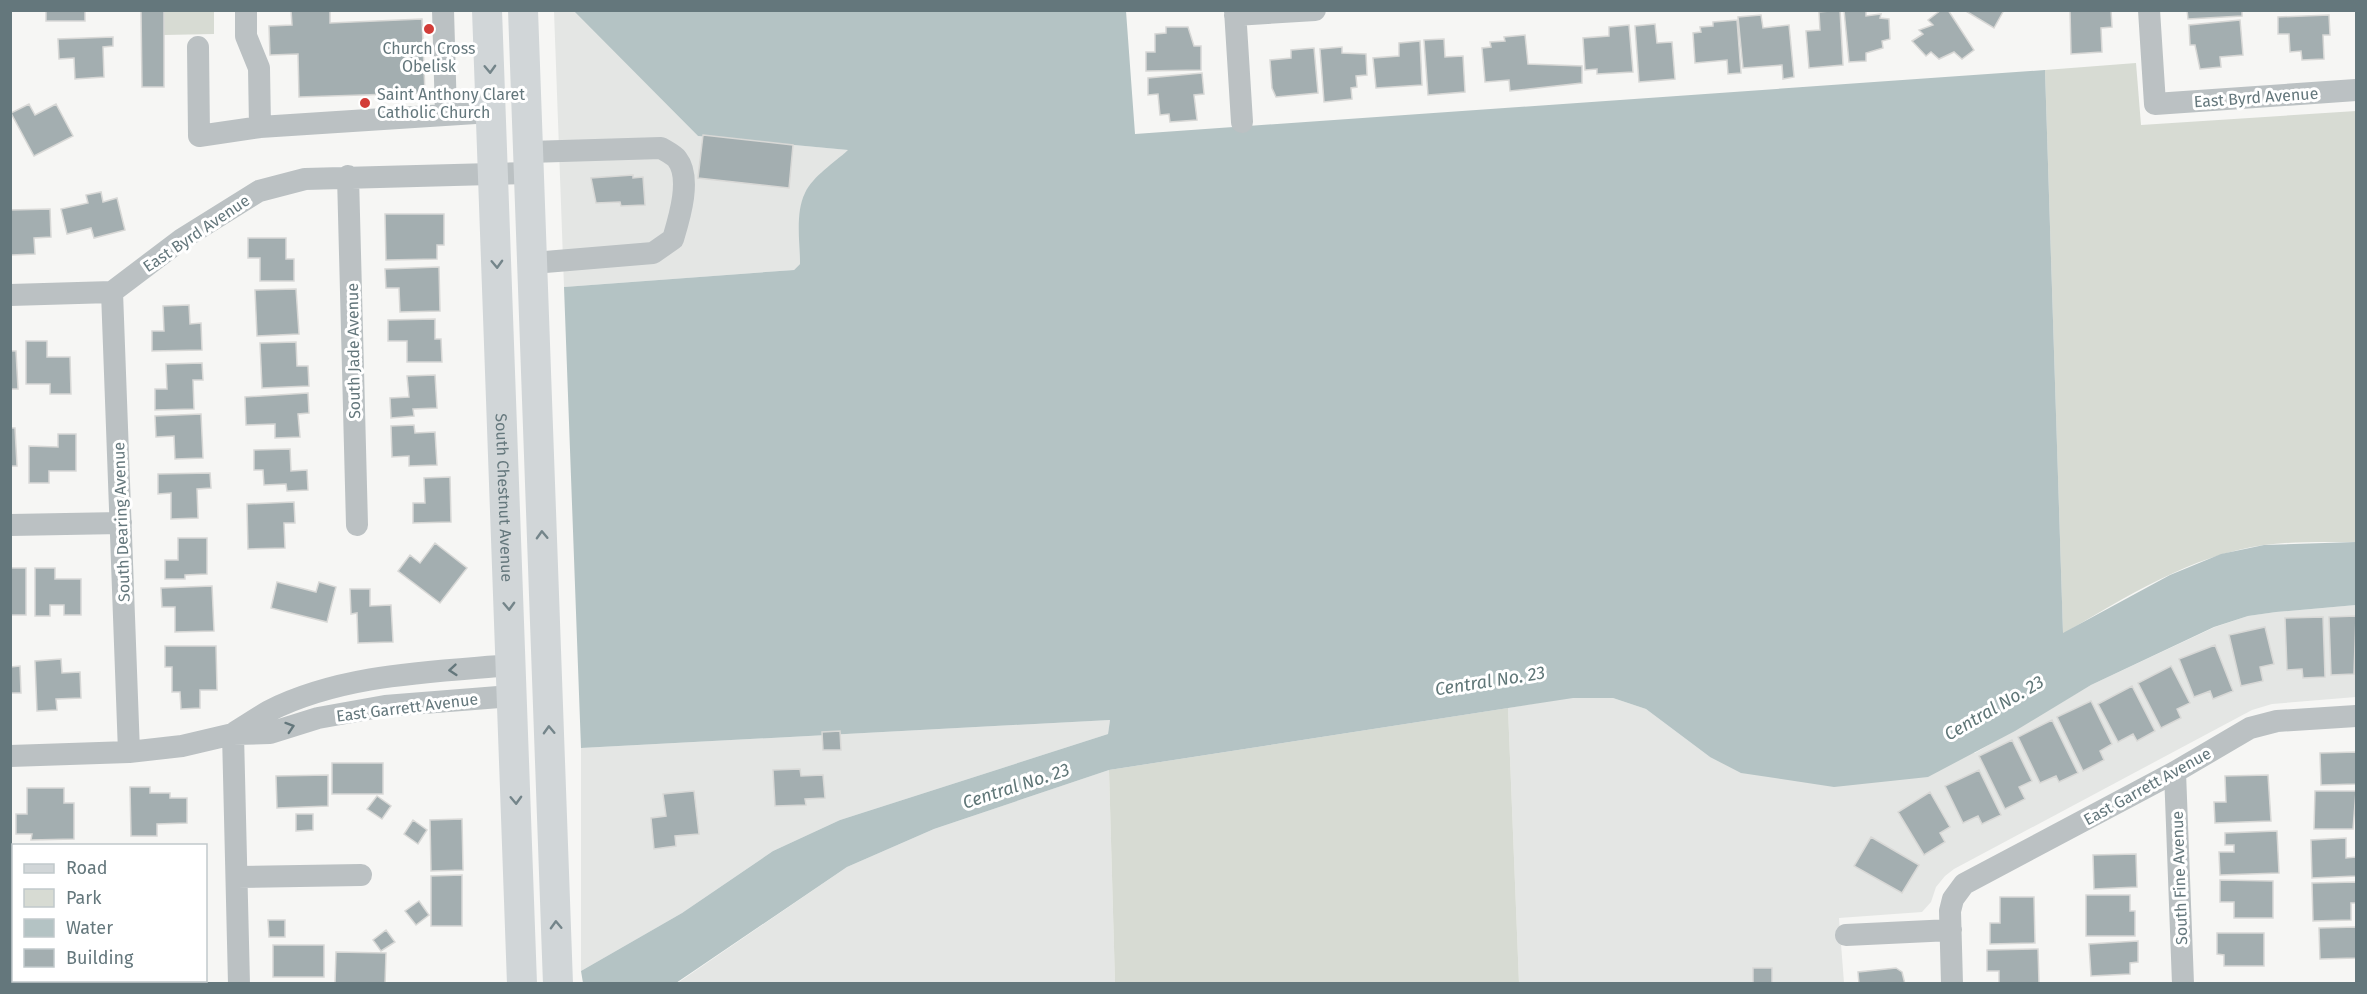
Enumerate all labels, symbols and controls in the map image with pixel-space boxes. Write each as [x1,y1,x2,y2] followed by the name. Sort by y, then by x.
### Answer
[422,22,436,36] marker: Church Cross Obelisk
[383,39,476,76] place label: Church Cross Obelisk
[483,64,496,73] one-way arrow
[2193,84,2319,111] street label: East Byrd Avenue
[377,85,525,122] place label: Saint Anthony Claret Catholic Church
[358,96,372,110] marker: Saint Anthony Claret Catholic Church
[139,191,253,276] street label: East Byrd Avenue
[490,259,503,268] one-way arrow
[343,283,364,419] street label: South Jade Avenue
[491,413,517,582] street label: South Chestnut Avenue
[109,442,134,602] street label: South Dearing Avenue
[536,531,549,540] one-way arrow
[502,601,515,610] one-way arrow
[1433,661,1547,701] water label: Central No. 23
[448,663,457,676] one-way arrow
[1940,671,2048,745] water label: Central No. 23
[335,689,479,726] street label: East Garrett Avenue
[284,722,295,734] one-way arrow
[543,726,555,735] one-way arrow
[2080,744,2214,829] street label: East Garrett Avenue
[960,758,1072,814] water label: Central No. 23
[509,796,522,805] one-way arrow
[2168,811,2191,945] street label: South Fine Avenue
[12,844,207,982] legend
[66,857,108,879] text: Road
[66,887,102,909] text: Park
[66,917,113,939] text: Water
[549,921,562,930] one-way arrow
[66,947,134,969] text: Building

